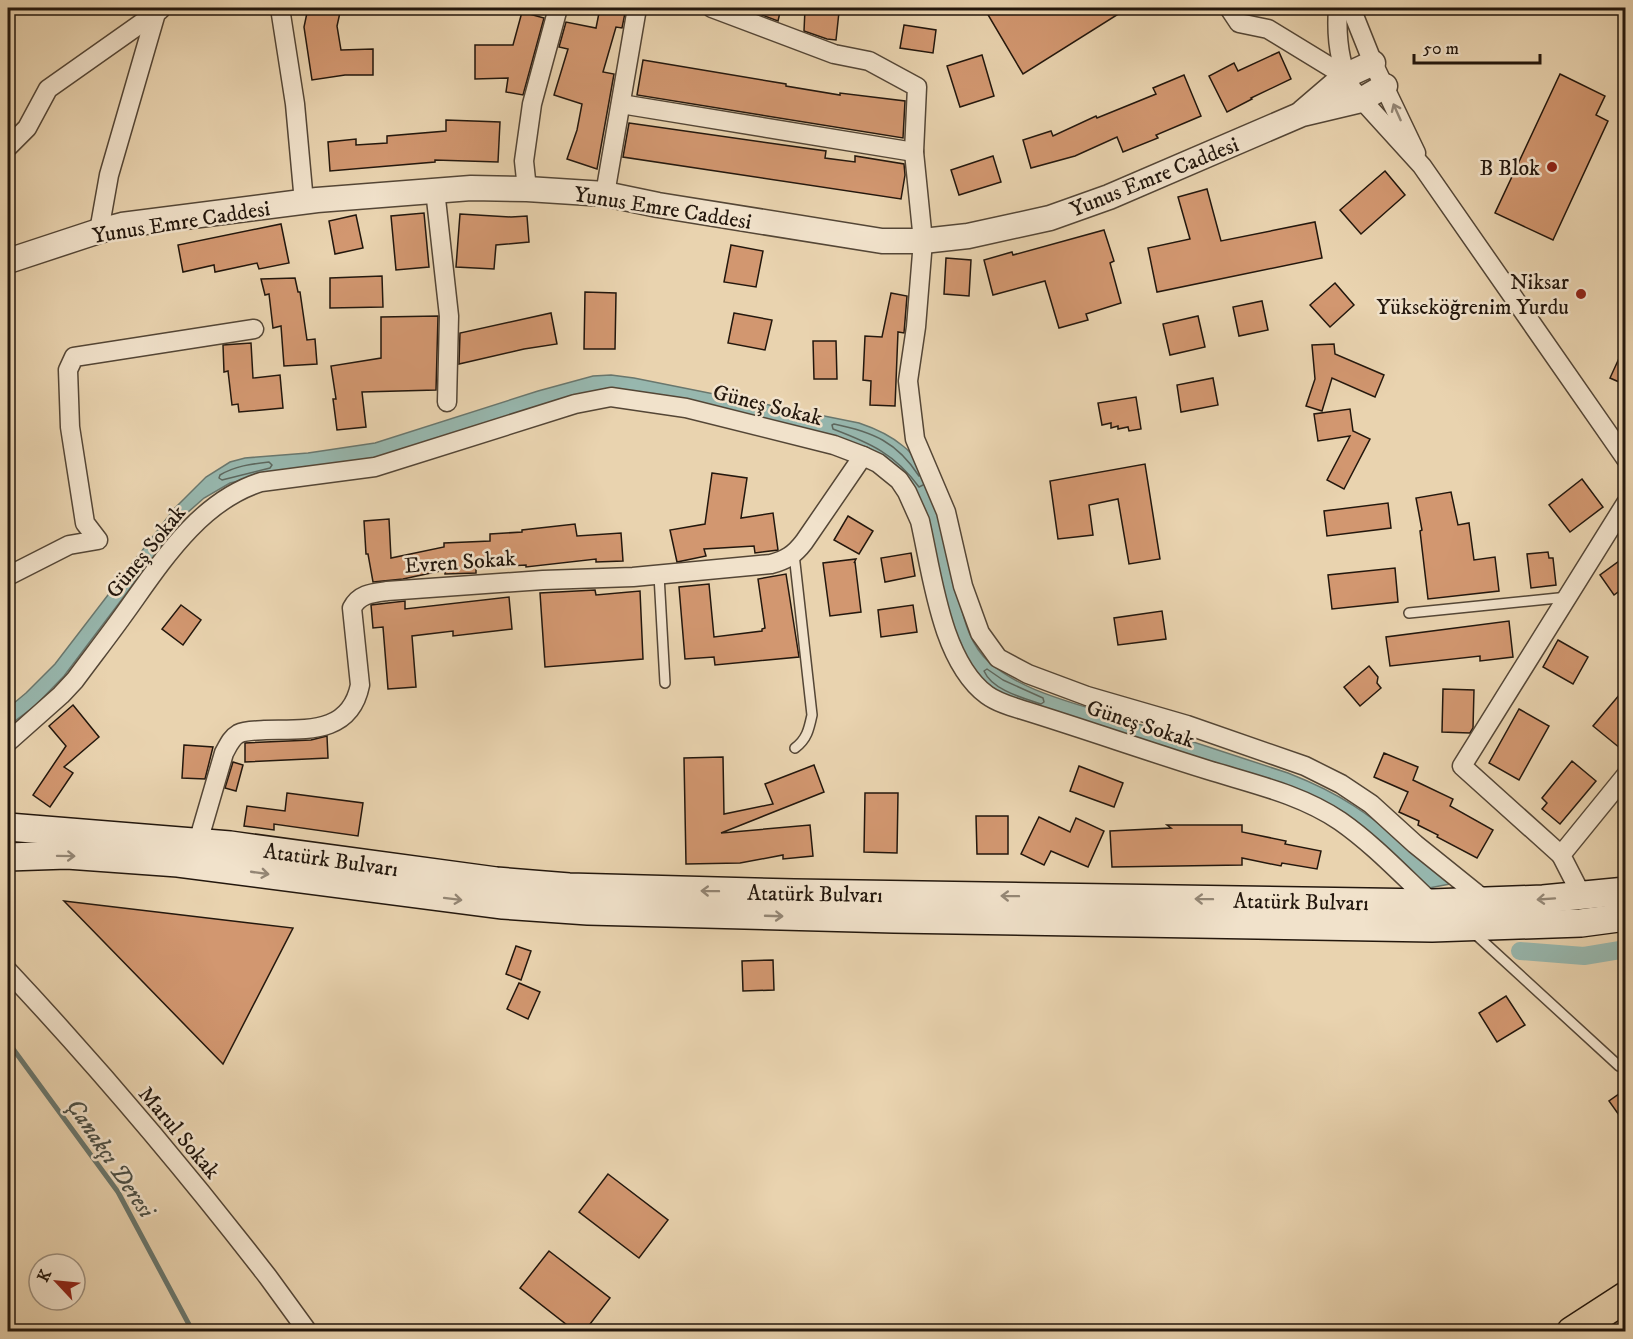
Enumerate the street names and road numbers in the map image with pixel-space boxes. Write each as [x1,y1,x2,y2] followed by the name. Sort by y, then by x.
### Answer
[1066,131,1243,224] street label: Yunus Emre Caddesi
[572,181,753,236] street label: Yunus Emre Caddesi
[91,195,272,250] street label: Yunus Emre Caddesi
[710,379,825,432] street label: Güneş Sokak
[100,500,192,604] street label: Güneş Sokak
[403,545,517,580] street label: Evren Sokak
[1083,694,1198,755] street label: Güneş Sokak
[262,838,400,883] street label: Atatürk Bulvarı
[747,880,883,909] street label: Atatürk Bulvarı
[1233,888,1369,917] street label: Atatürk Bulvarı
[132,1081,226,1185] street label: Marul Sokak

